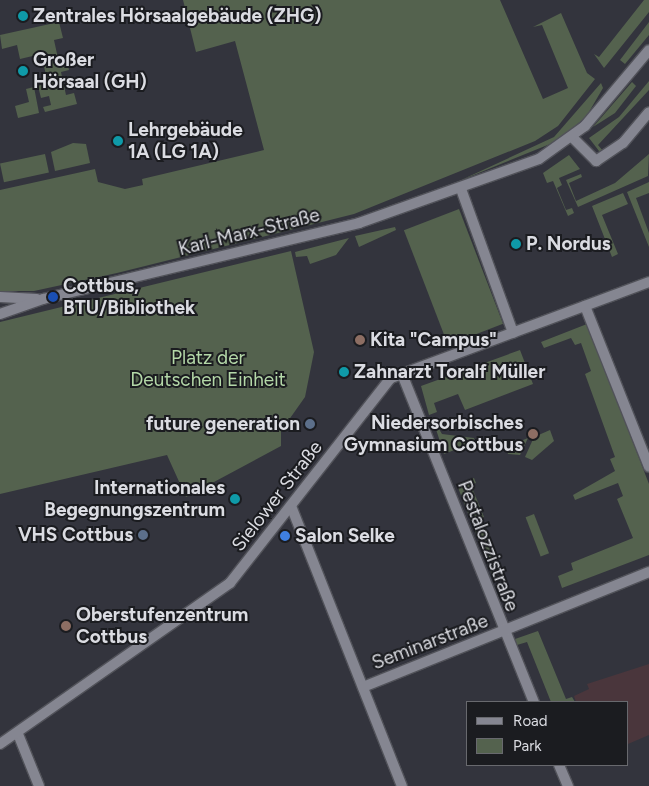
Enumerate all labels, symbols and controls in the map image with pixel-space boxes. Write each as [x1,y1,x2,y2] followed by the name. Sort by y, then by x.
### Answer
[33,5,321,27] place label: Zentrales Hörsaalgebäude (ZHG)
[17,10,29,22] marker: Zentrales Hörsaalgebäude (ZHG)
[33,49,147,93] place label: Großer Hörsaal (GH)
[17,65,29,77] marker: Großer Hörsaal (GH)
[128,119,243,163] place label: Lehrgebäude 1A (LG 1A)
[112,135,124,147] marker: Lehrgebäude 1A (LG 1A)
[176,203,322,261] street label: Karl-Marx-Straße
[526,233,611,255] place label: P. Nordus
[510,238,522,250] marker: P. Nordus
[63,275,195,319] place label: Cottbus, BTU/Bibliothek
[47,291,59,303] marker: Cottbus, BTU/Bibliothek
[370,329,497,351] place label: Kita "Campus"
[354,334,366,346] marker: Kita "Campus"
[130,347,286,391] park label: Platz der Deutschen Einheit
[354,361,545,383] place label: Zahnarzt Toralf Müller
[338,366,350,378] marker: Zahnarzt Toralf Müller
[344,412,523,456] place label: Niedersorbisches Gymnasium Cottbus
[146,413,300,435] place label: future generation
[304,418,316,430] marker: future generation
[527,428,539,440] marker: Niedersorbisches Gymnasium Cottbus
[227,436,327,556] street label: Sielower Straße
[44,477,225,521] place label: Internationales Begegnungszentrum
[453,477,523,615] street label: Pestalozzistraße
[229,493,241,505] marker: Internationales Begegnungszentrum
[18,524,133,546] place label: VHS Cottbus
[295,525,395,547] place label: Salon Selke
[137,529,149,541] marker: VHS Cottbus
[279,530,291,542] marker: Salon Selke
[76,604,248,648] place label: Oberstufenzentrum Cottbus
[369,609,491,675] street label: Seminarstraße
[60,620,72,632] marker: Oberstufenzentrum Cottbus
[467,701,629,766] legend
[513,712,548,730] text: Road
[513,737,542,755] text: Park

